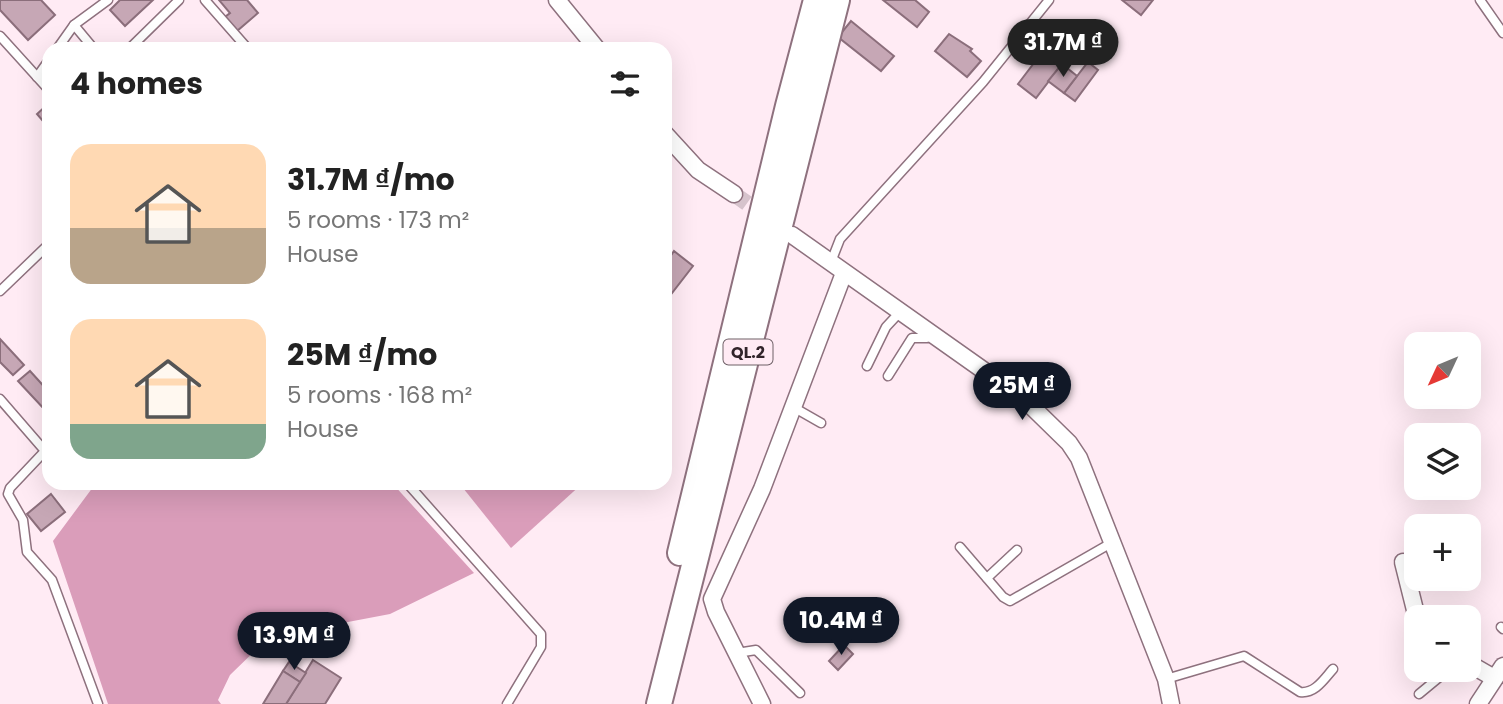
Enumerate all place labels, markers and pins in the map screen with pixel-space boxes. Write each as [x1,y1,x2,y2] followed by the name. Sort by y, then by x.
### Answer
[998,20,1128,79] pin: 31.7M ₫
[973,362,1071,422] pin: 25M ₫
[776,598,906,657] pin: 10.4M ₫
[229,612,359,672] pin: 13.9M ₫

